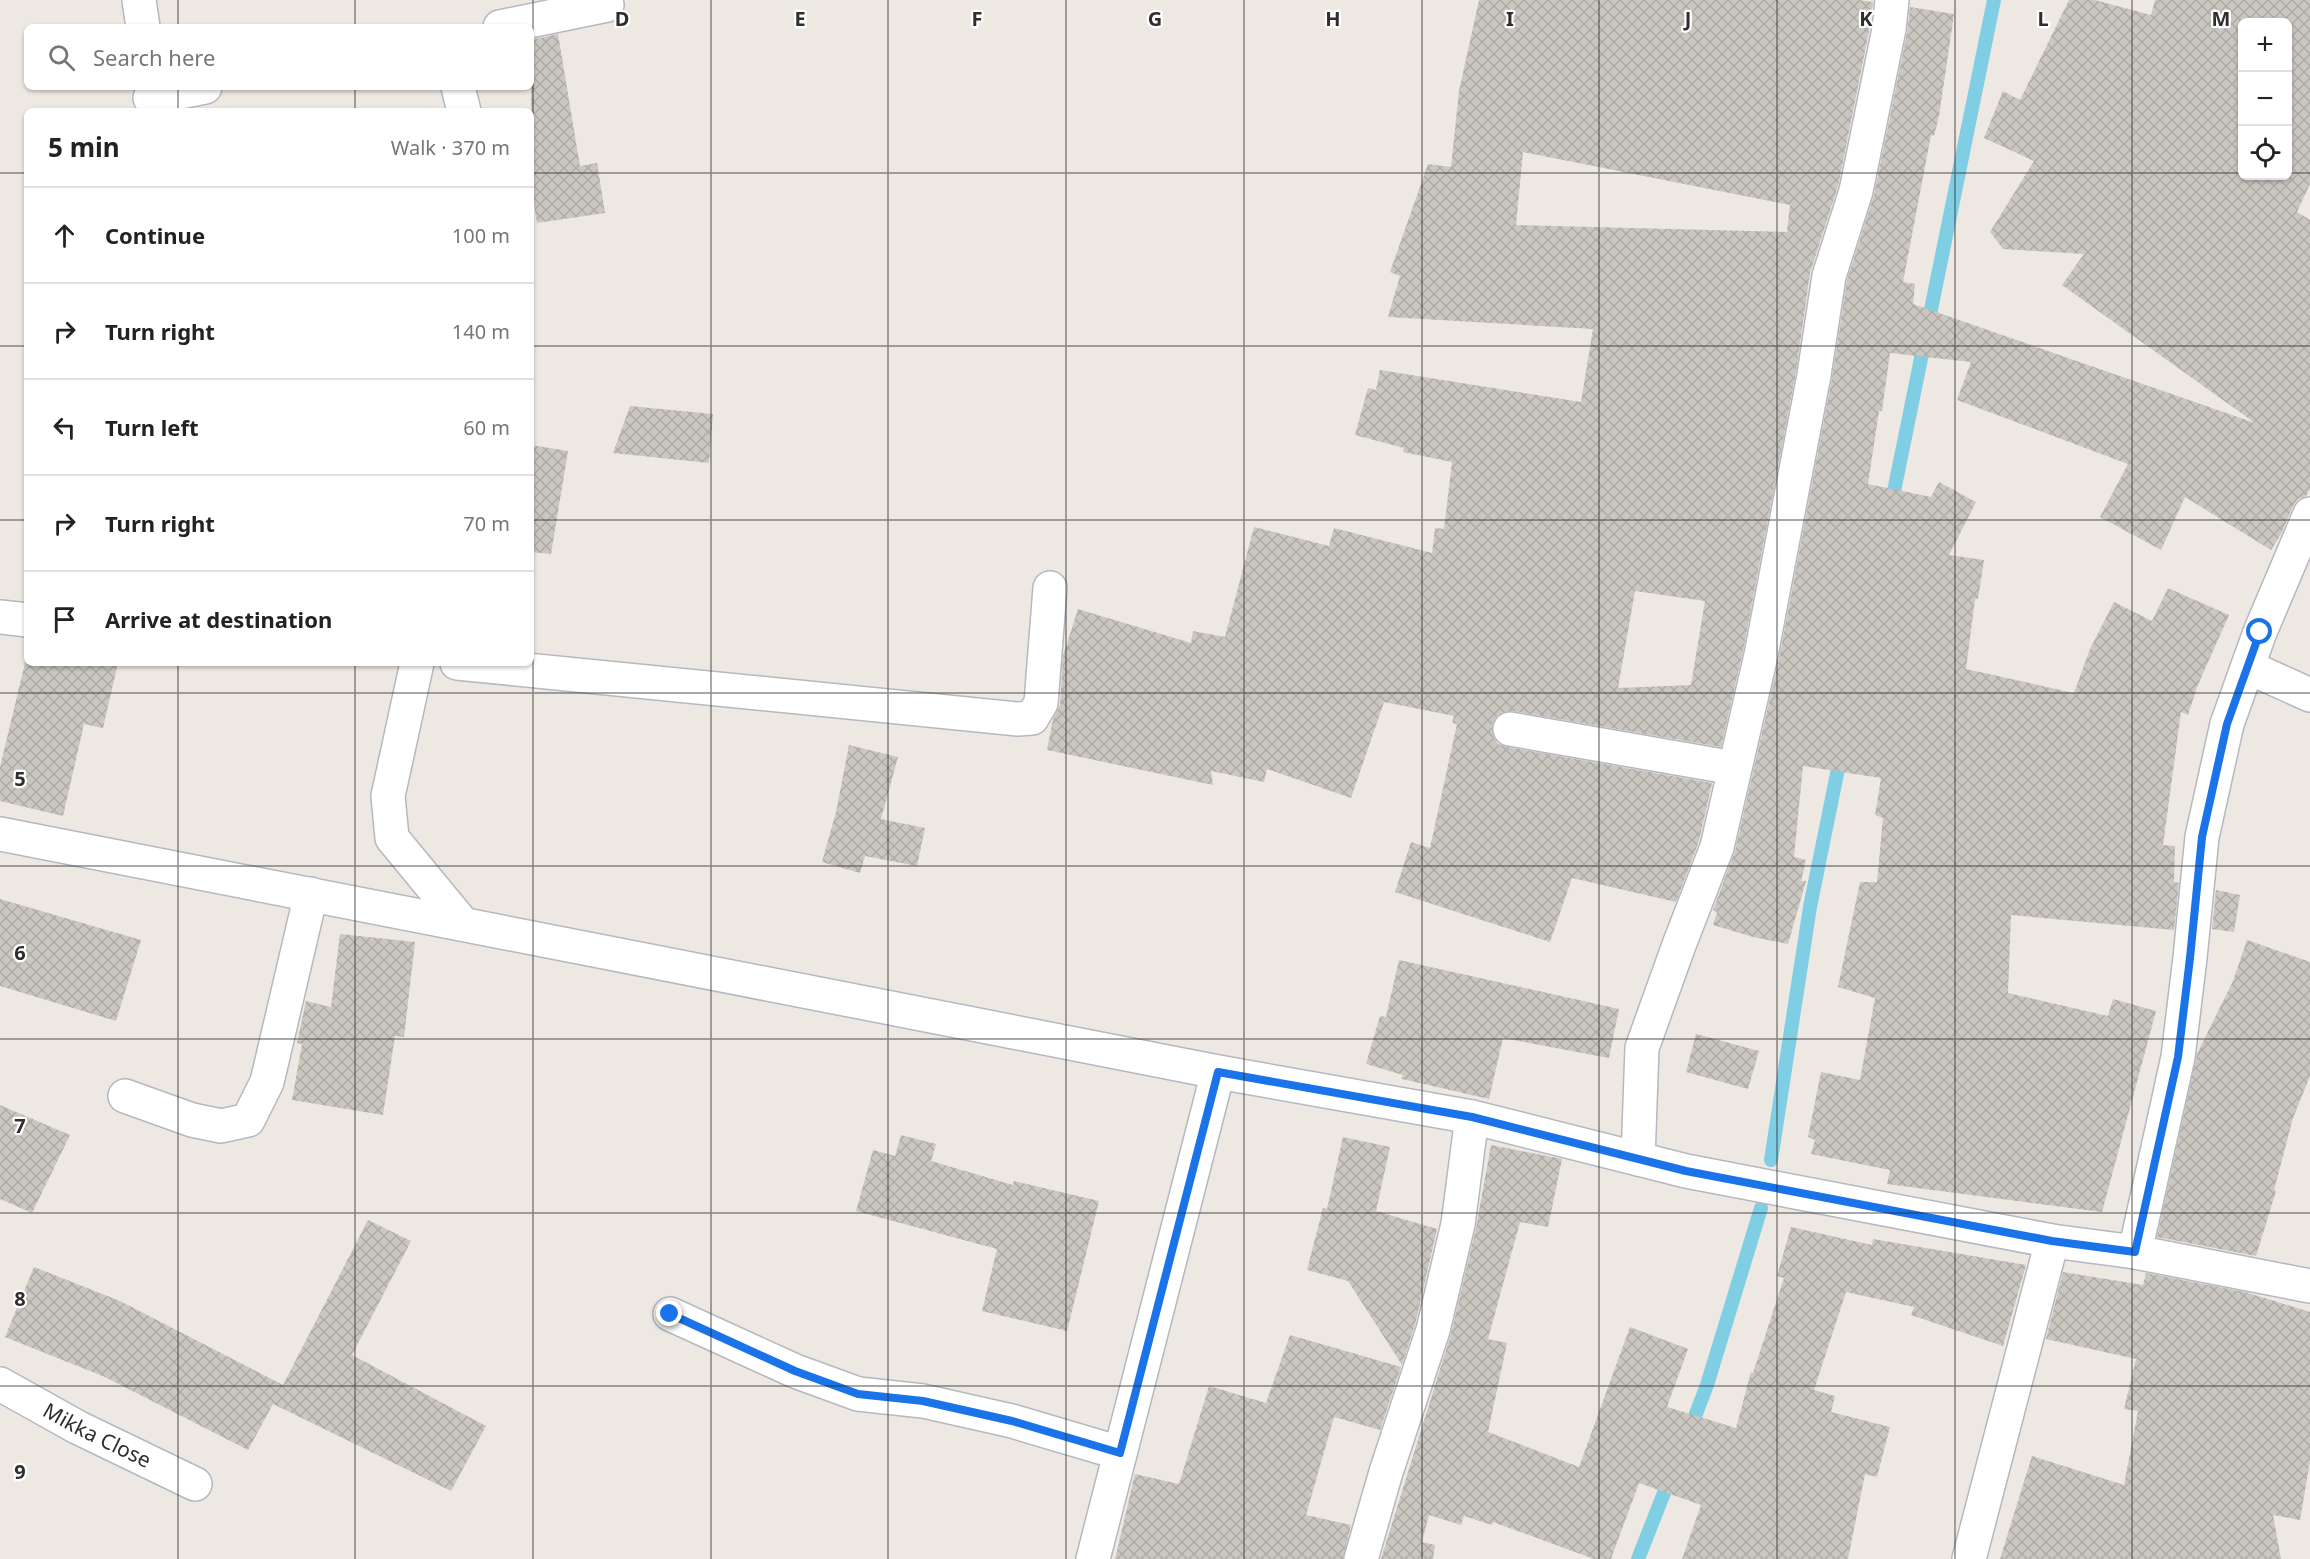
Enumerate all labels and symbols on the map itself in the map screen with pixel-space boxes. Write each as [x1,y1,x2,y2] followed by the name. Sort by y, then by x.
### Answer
[615,5,629,32] text: D
[794,5,806,32] text: E
[972,5,982,32] text: F
[1148,5,1162,32] text: G
[1325,5,1341,32] text: H
[1506,5,1514,32] text: I
[1683,5,1691,32] text: J
[1859,5,1873,32] text: K
[2037,5,2049,32] text: L
[2212,5,2230,32] text: M
[2246,618,2272,644] route start
[14,765,26,792] text: 5
[14,939,26,966] text: 6
[14,1112,26,1139] text: 7
[14,1285,26,1312] text: 8
[656,1300,682,1326] route end
[38,1396,156,1474] street label: Mikka Close
[14,1458,26,1485] text: 9

